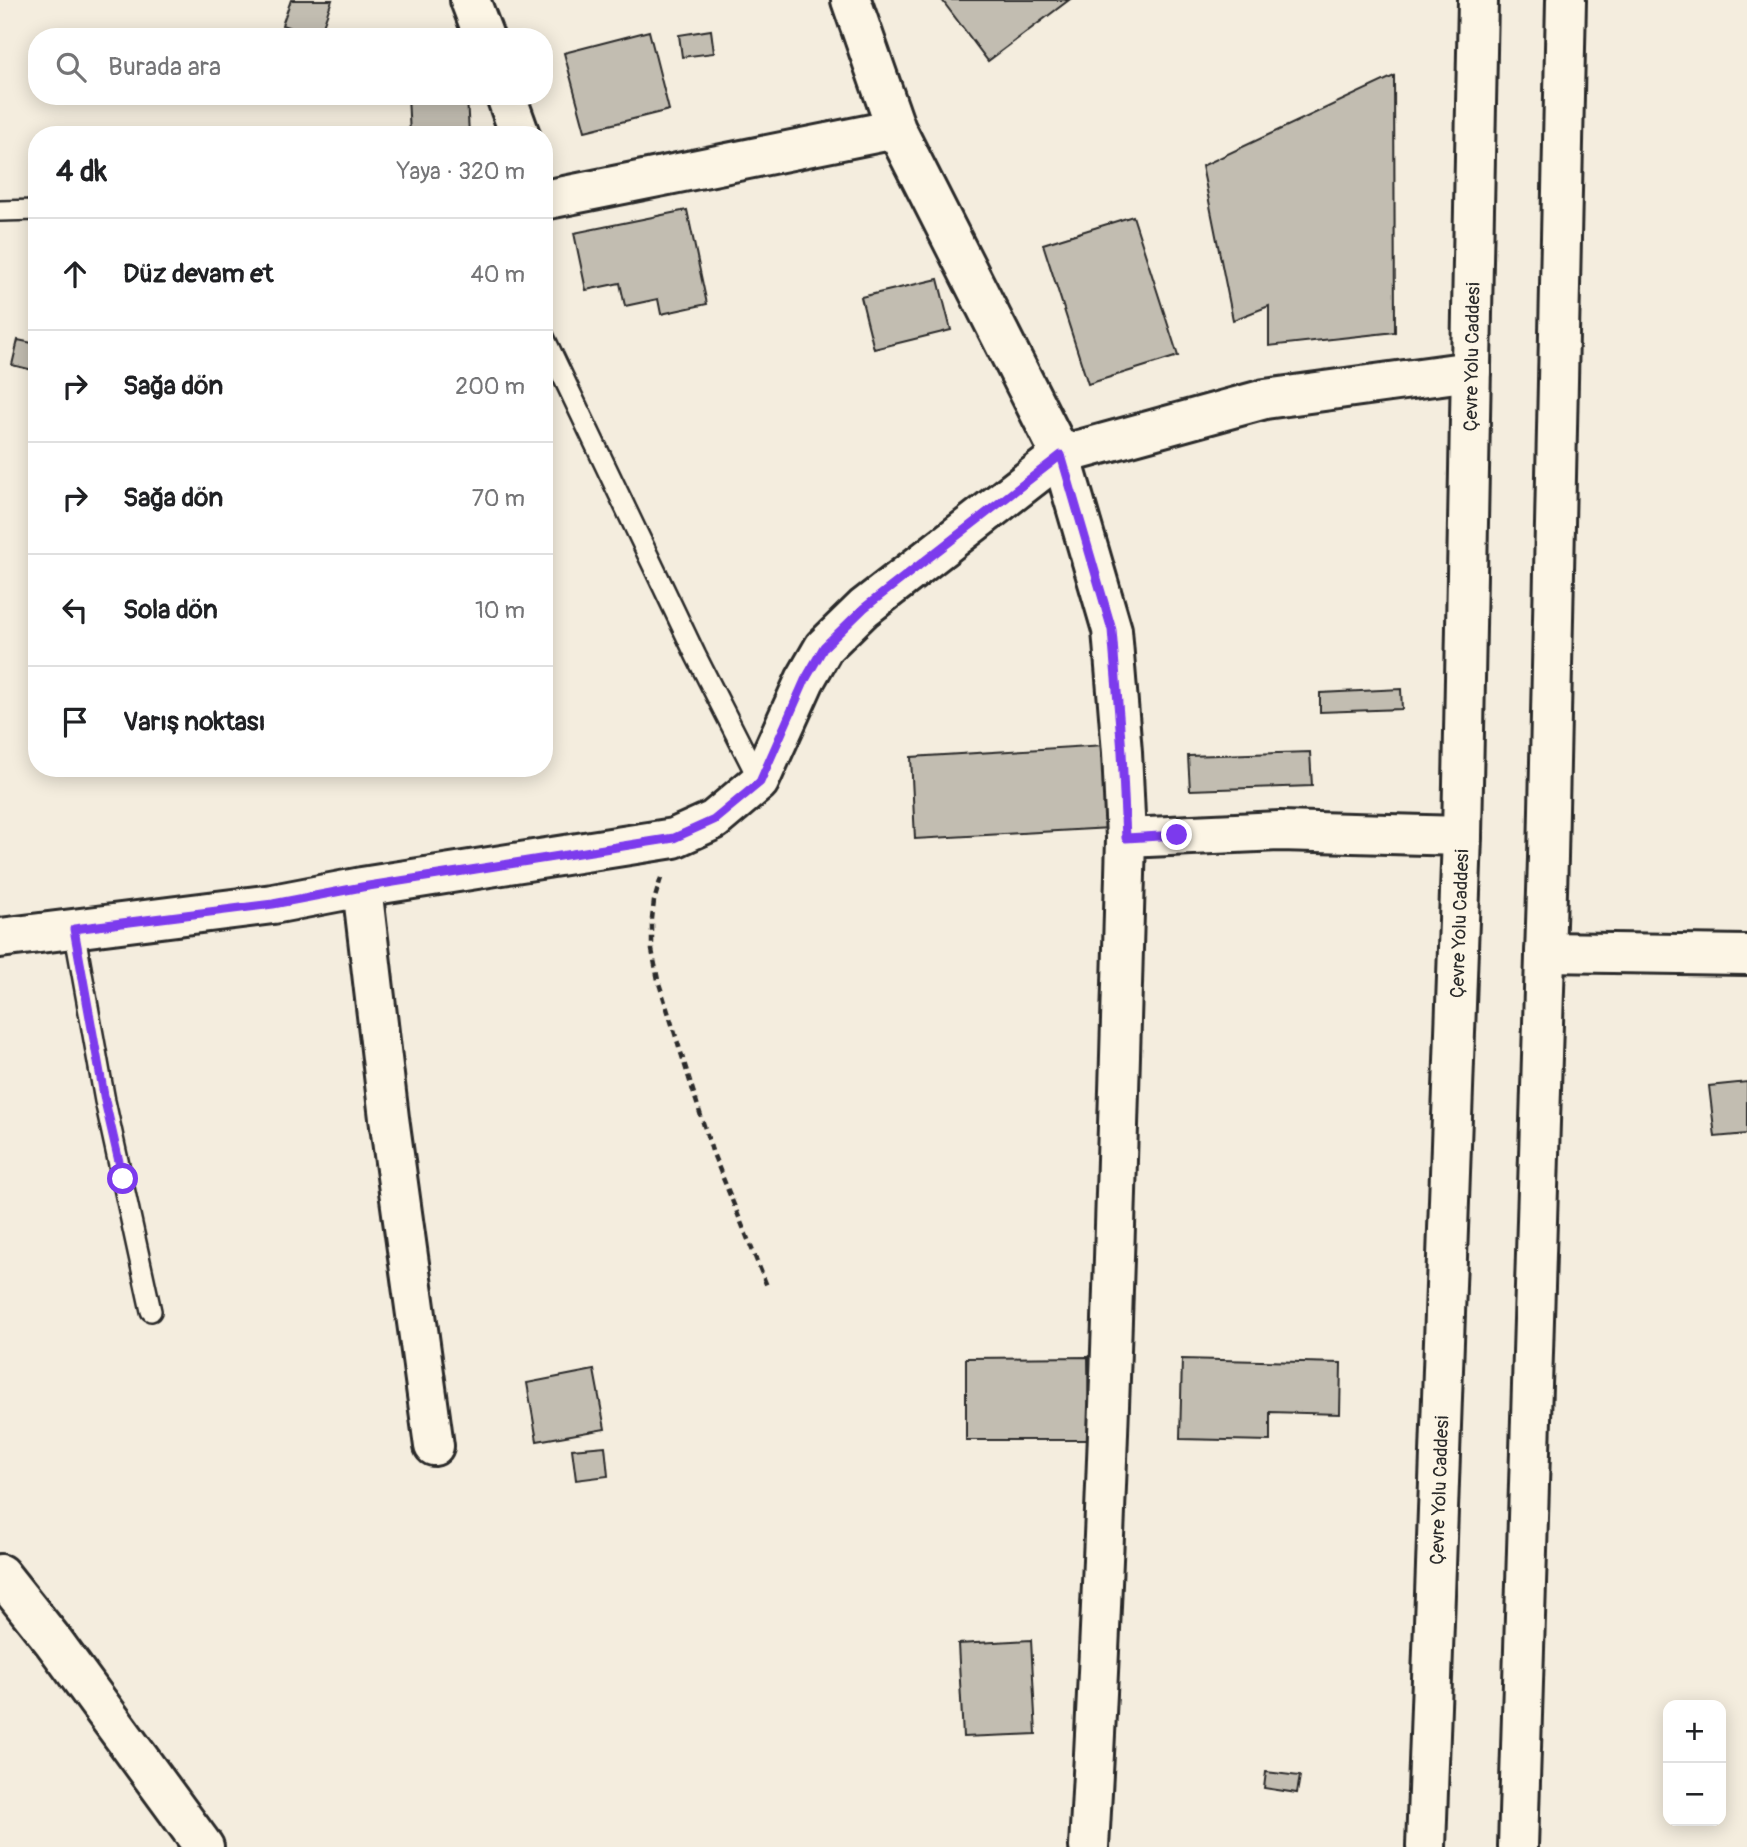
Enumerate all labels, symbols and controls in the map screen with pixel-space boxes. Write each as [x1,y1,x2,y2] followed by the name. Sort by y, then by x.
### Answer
[28,28,553,105] search box
[52,48,90,86] icon: search
[108,51,221,83] text: Burada ara
[56,153,107,190] text: 4 dk
[397,157,525,186] text: Yaya · 320 m
[56,255,94,293] icon: ahead
[123,258,274,290] text: Düz devam et
[471,260,525,289] text: 40 m
[1459,282,1486,432] street label: Çevre Yolu Caddesi
[56,367,94,405] icon: right
[123,370,223,402] text: Sağa dön
[455,372,525,401] text: 200 m
[56,479,94,517] icon: right
[123,482,223,514] text: Sağa dön
[472,484,525,513] text: 70 m
[56,591,94,629] icon: left
[123,594,218,626] text: Sola dön
[475,596,525,625] text: 10 m
[56,703,94,741] icon: arrive
[123,706,265,738] text: Varış noktası
[1161,819,1192,850] route end
[1445,849,1475,999] street label: Çevre Yolu Caddesi
[107,1163,138,1194] route start
[1425,1415,1454,1565] street label: Çevre Yolu Caddesi
[1663,1700,1726,1826] map controls
[1663,1700,1726,1763] button: +
[1663,1763,1726,1826] button: −

